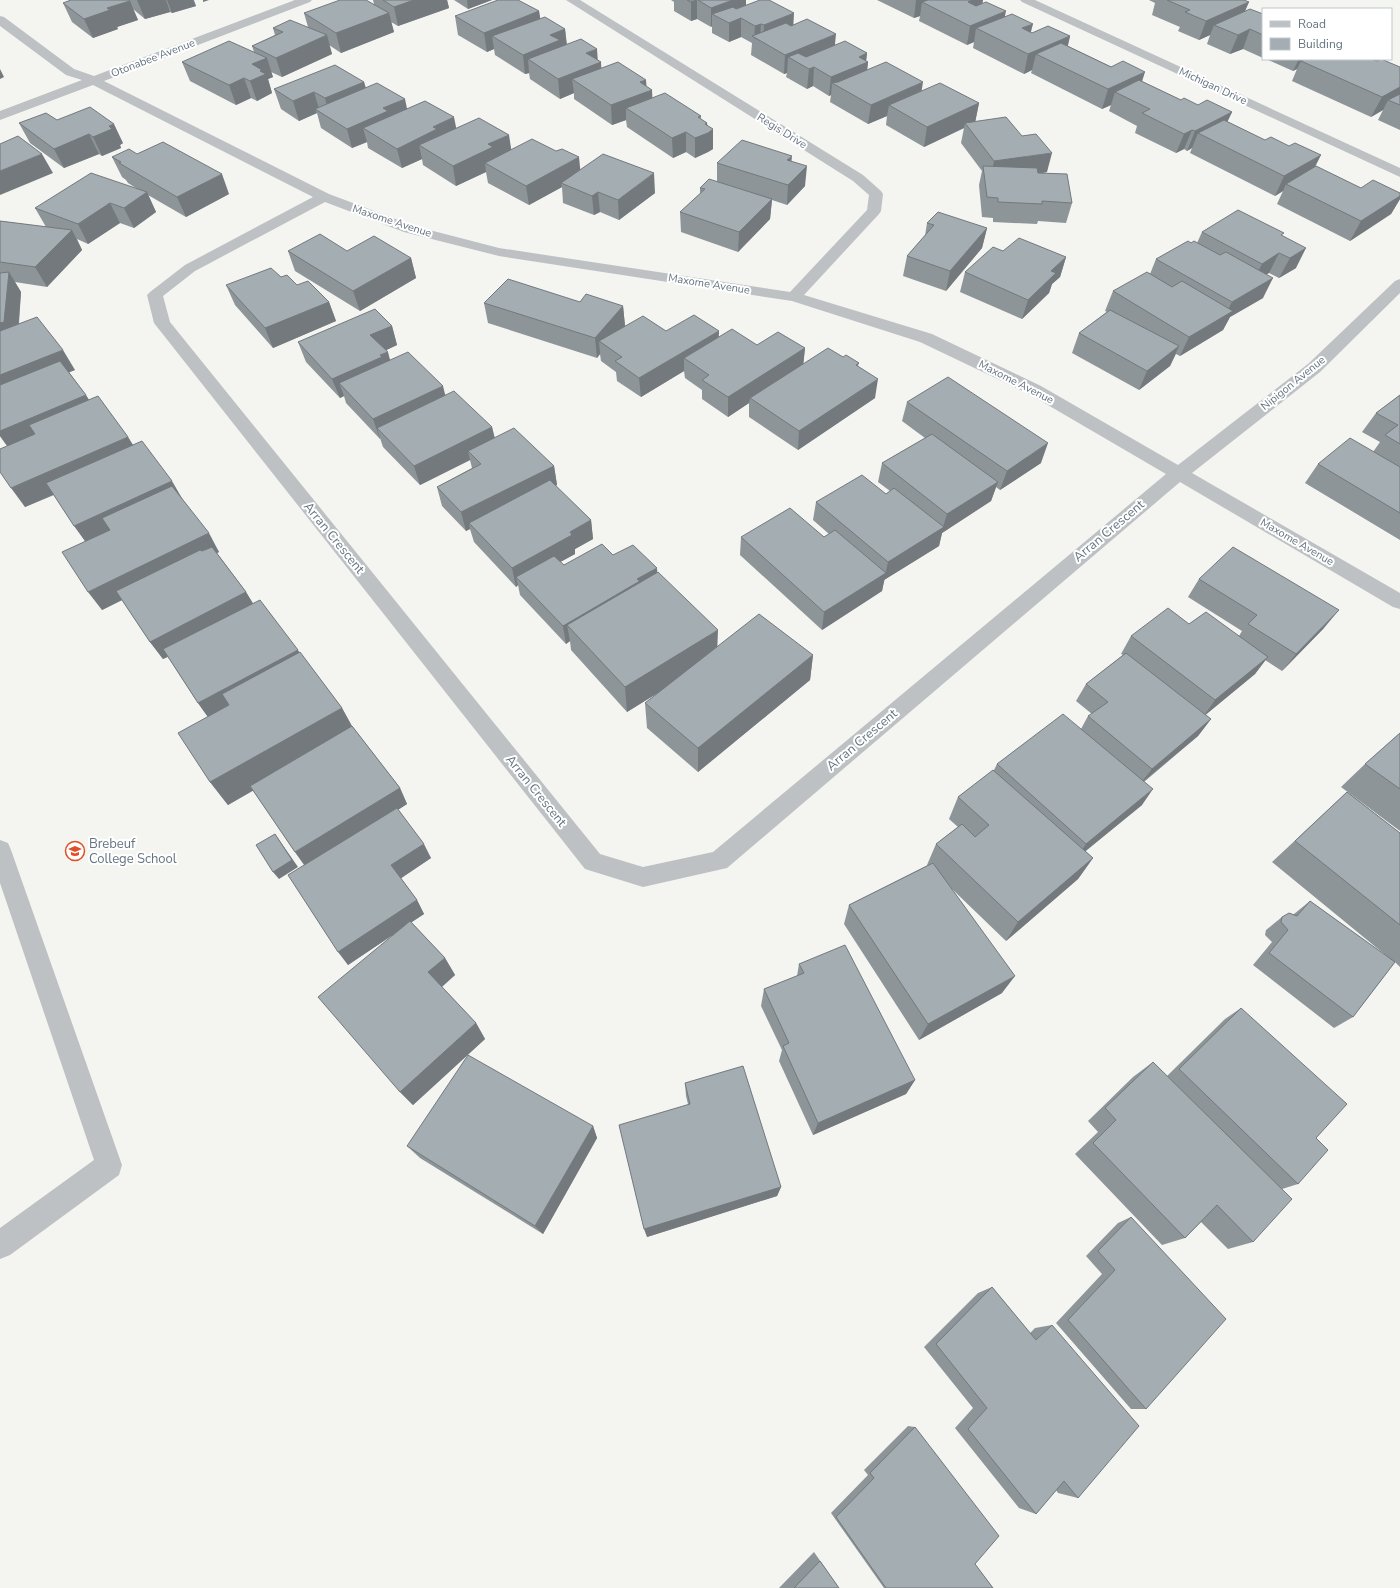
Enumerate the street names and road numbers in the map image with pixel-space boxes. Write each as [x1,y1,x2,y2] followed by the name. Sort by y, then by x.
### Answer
[109,35,197,81] street label: Otonabee Avenue
[1177,64,1250,108] street label: Michigan Drive
[754,110,810,152] street label: Regis Drive
[350,201,434,241] street label: Maxome Avenue
[667,270,751,298] street label: Maxome Avenue
[1258,352,1328,414] street label: Nipigon Avenue
[976,357,1056,407] street label: Maxome Avenue
[1070,496,1149,566] street label: Arran Crescent
[299,498,369,578] street label: Arran Crescent
[1258,515,1337,569] street label: Maxome Avenue
[823,705,902,775] street label: Arran Crescent
[501,751,571,831] street label: Arran Crescent

